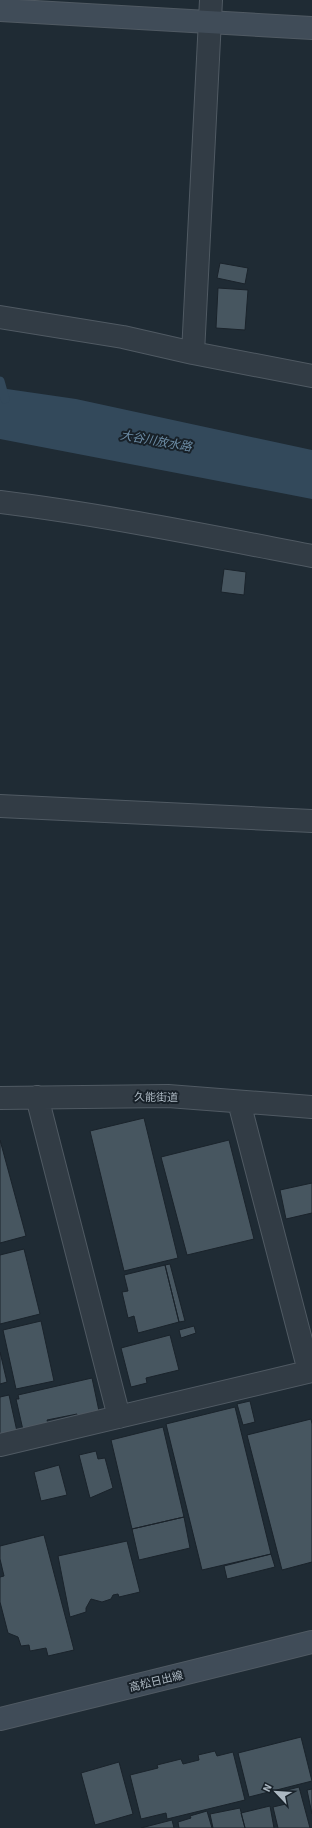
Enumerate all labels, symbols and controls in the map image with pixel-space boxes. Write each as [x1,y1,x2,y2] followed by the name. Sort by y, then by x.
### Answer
[119,427,194,456] water label: 大谷川放水路
[134,1090,178,1105] street label: 久能街道
[128,1668,185,1695] street label: 高松日出線
[256,1772,296,1812] north arrow
[259,1781,276,1794] text: N

